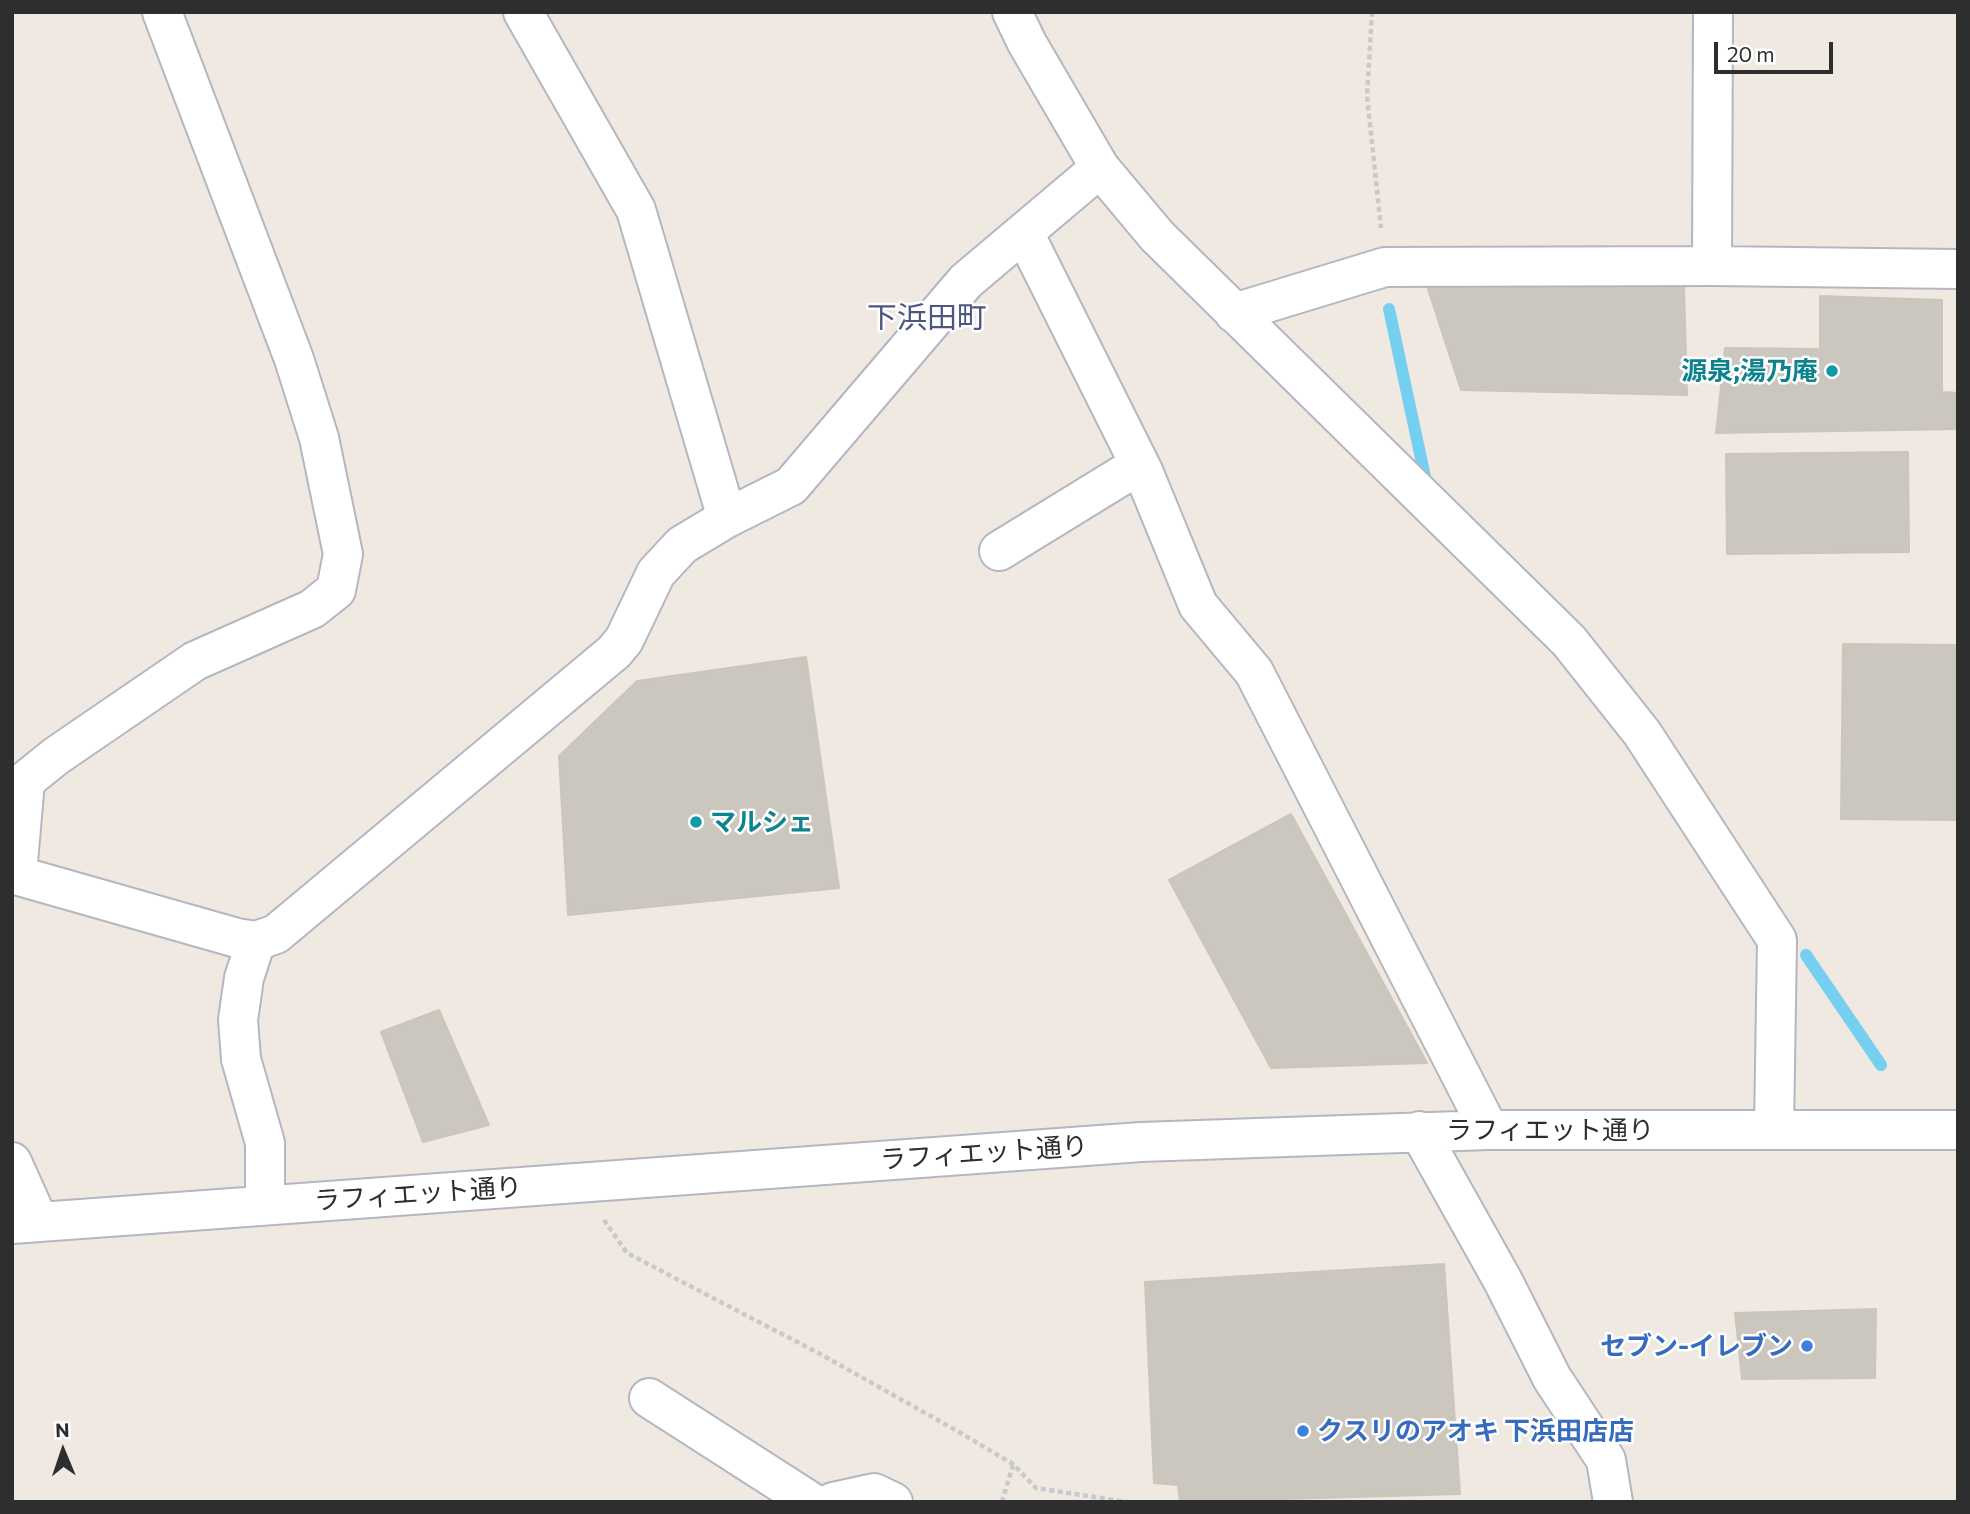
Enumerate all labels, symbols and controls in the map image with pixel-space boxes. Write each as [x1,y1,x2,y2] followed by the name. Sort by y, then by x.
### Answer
[1718,28,1837,72] scale bar
[1727,41,1775,66] text: 20 m
[867,300,987,336] district label: 下浜田町
[1681,355,1818,387] place label: 源泉;湯乃庵
[1824,363,1840,379] marker: 源泉;湯乃庵
[710,806,814,838] place label: マルシェ
[688,814,704,830] marker: マルシェ
[1446,1114,1654,1146] street label: ラフィエット通り
[879,1130,1089,1176] street label: ラフィエット通り
[313,1171,523,1217] street label: ラフィエット通り
[1600,1330,1793,1362] place label: セブン-イレブン
[1799,1338,1815,1354] marker: セブン-イレブン
[1317,1415,1634,1447] place label: クスリのアオキ 下浜田店店
[28,1416,98,1486] north arrow
[55,1418,70,1441] text: N
[1295,1423,1311,1439] marker: クスリのアオキ 下浜田店店

